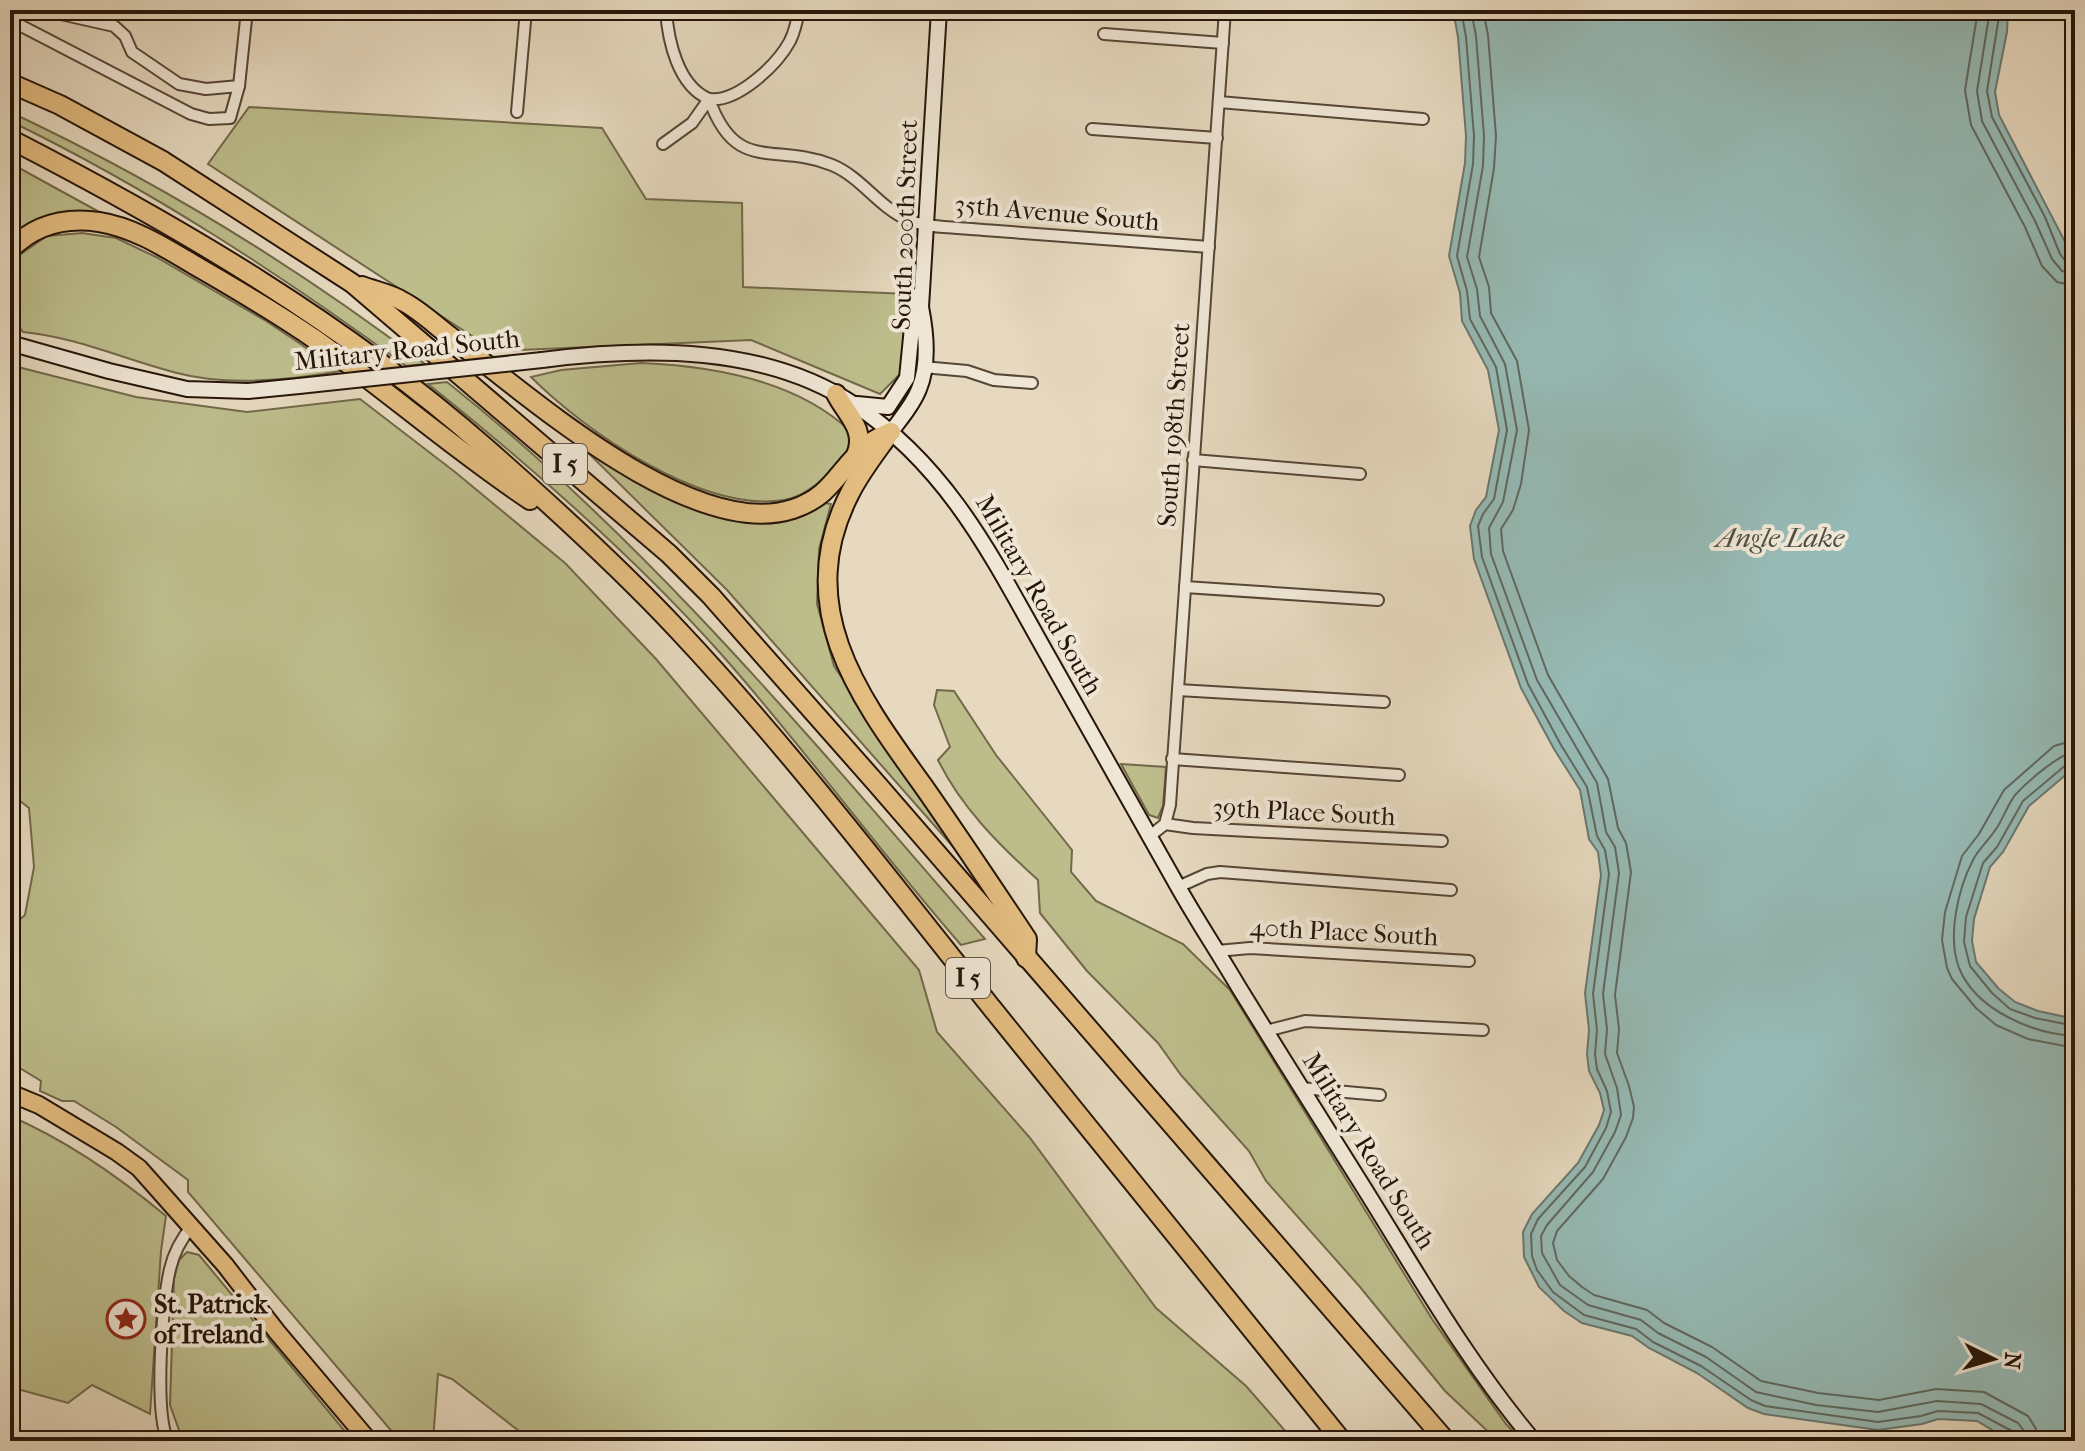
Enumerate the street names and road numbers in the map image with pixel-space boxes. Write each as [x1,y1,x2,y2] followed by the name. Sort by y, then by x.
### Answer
[886,119,924,331] street label: South 200th Street
[953,189,1161,237] street label: 35th Avenue South
[1151,321,1197,528] street label: South 198th Street
[293,323,522,377] street label: Military Road South
[543,444,587,484] road number: I 5
[969,489,1109,701] street label: Military Road South
[1212,792,1397,832] street label: 39th Place South
[1249,912,1439,952] street label: 40th Place South
[946,958,990,998] road number: I 5
[1296,1047,1442,1256] street label: Military Road South

